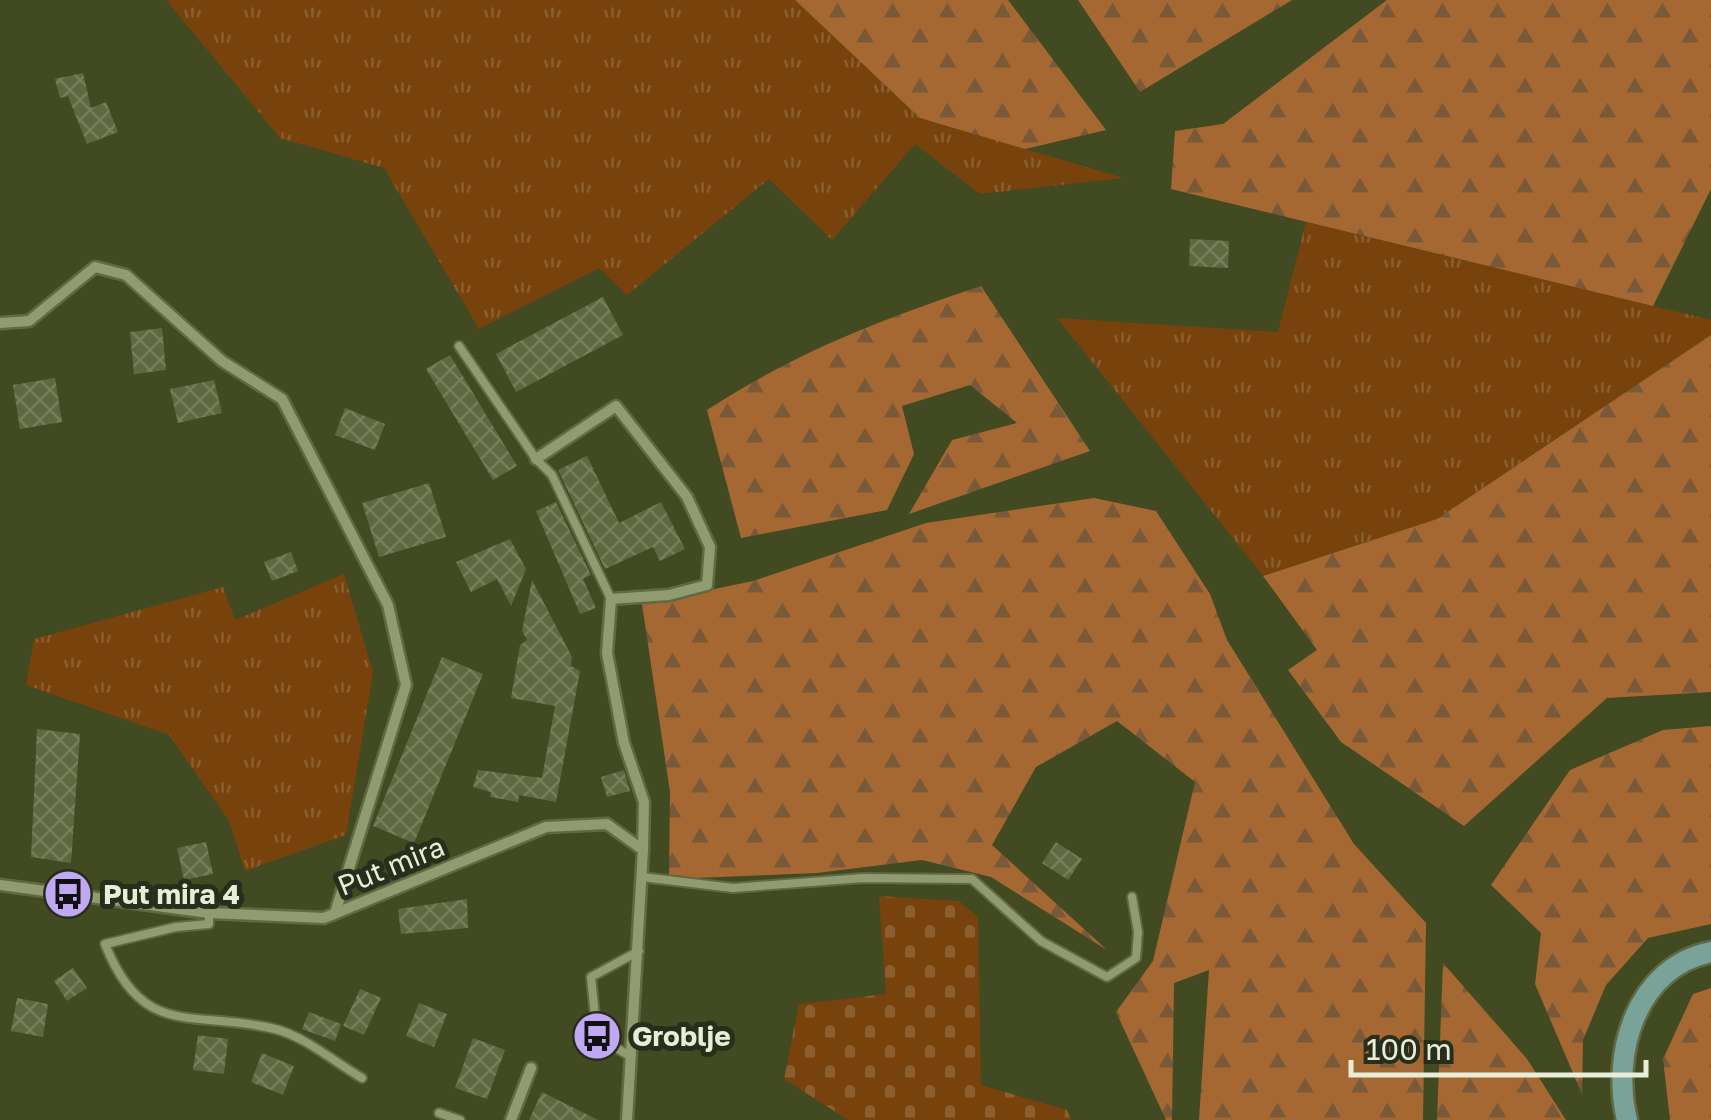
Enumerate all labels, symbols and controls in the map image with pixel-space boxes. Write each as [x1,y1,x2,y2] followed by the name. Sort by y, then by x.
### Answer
[333,829,449,902] street label: Put mira
[42,868,94,920] bus stop icon: Put mira 4
[103,877,240,910] place label: Put mira 4
[571,1010,623,1062] bus stop icon: Groblje
[1351,1015,1646,1077] scale bar
[632,1019,731,1052] place label: Groblje
[1366,1031,1452,1067] text: 100 m

